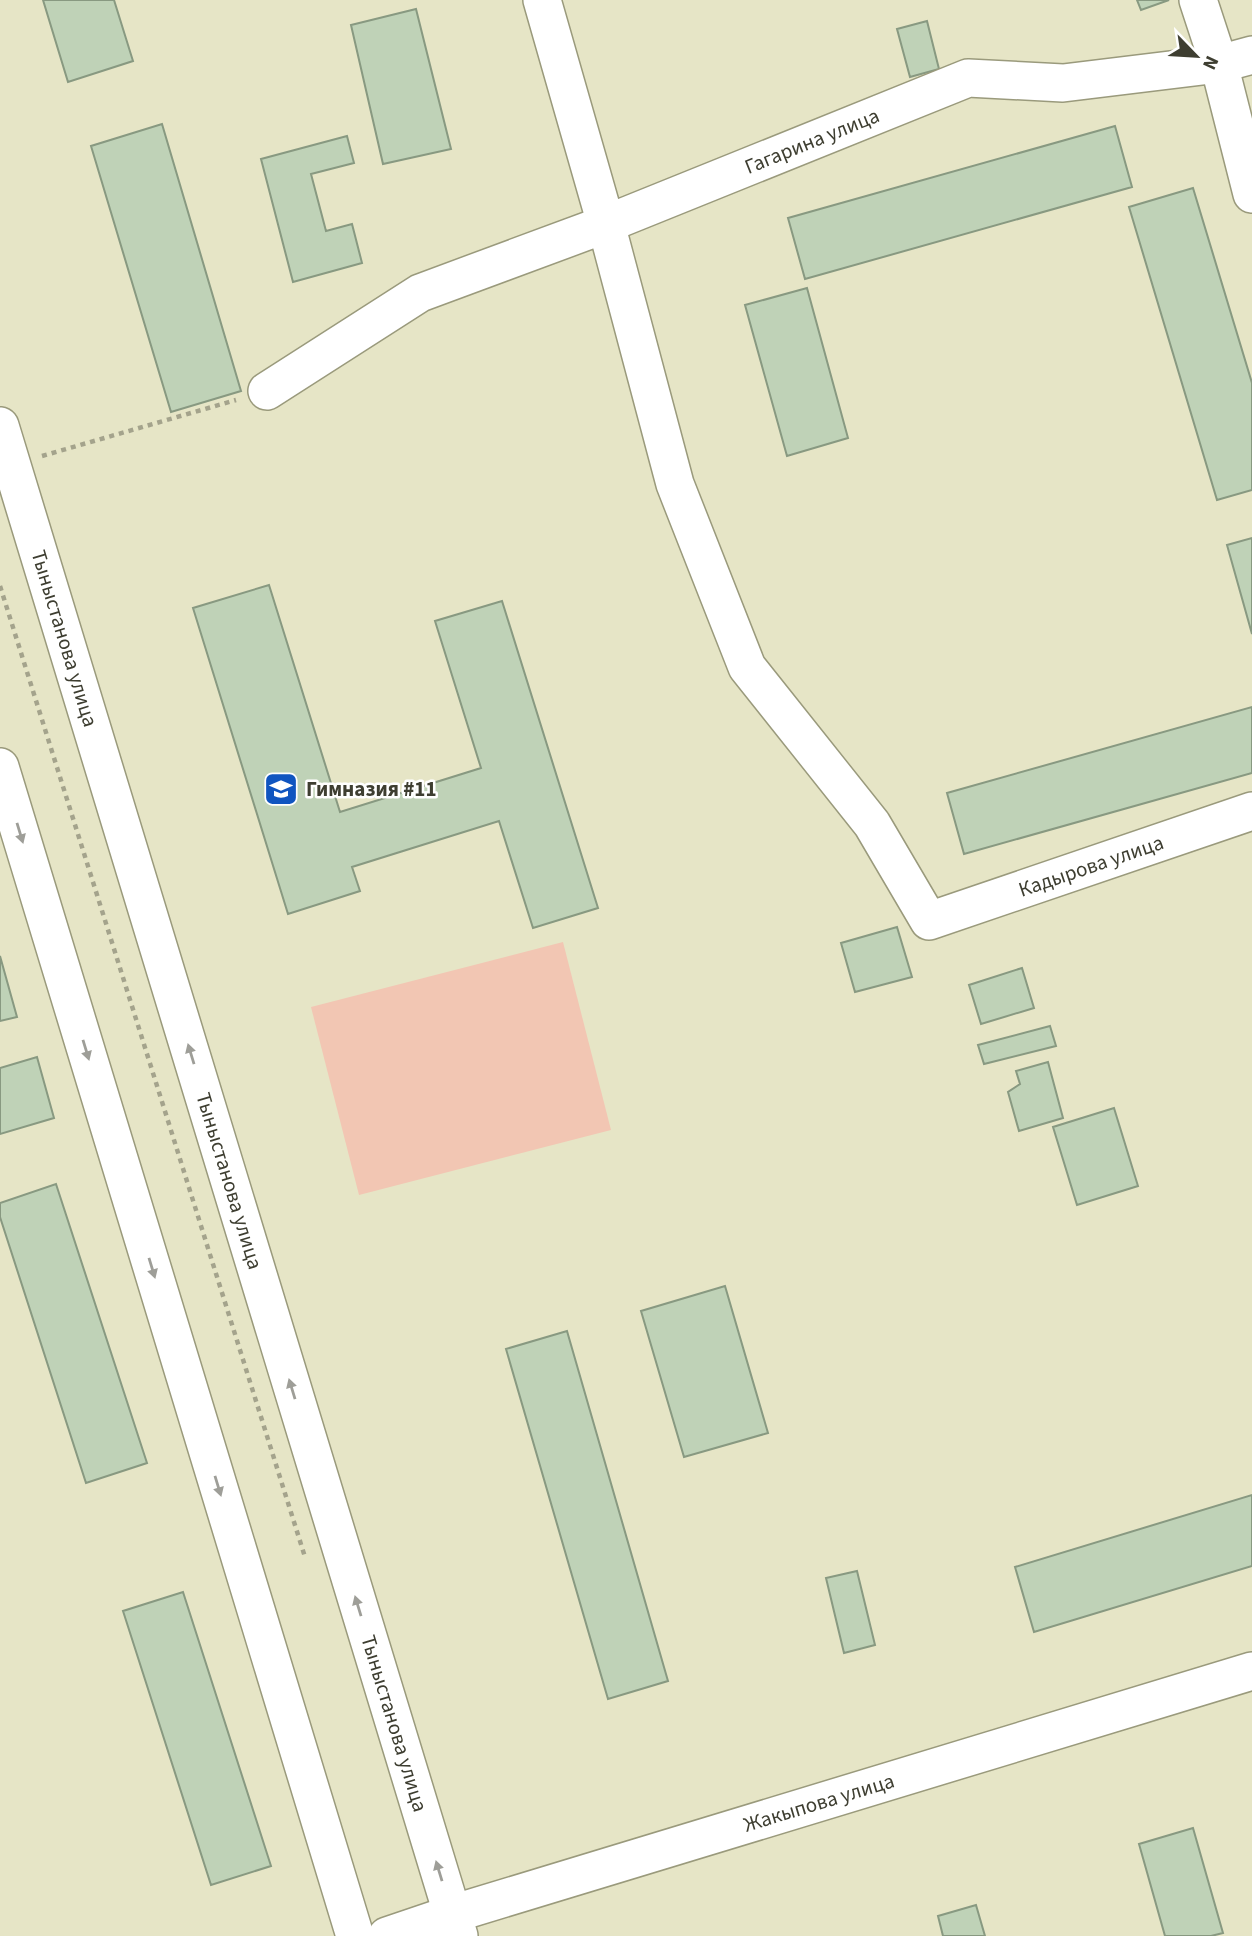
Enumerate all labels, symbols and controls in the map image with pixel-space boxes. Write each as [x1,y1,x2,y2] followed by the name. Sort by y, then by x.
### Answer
[1161,21,1231,91] north arrow
[1195,51,1225,74] text: N
[740,100,884,182] street label: Гагарина улица
[24,546,106,730] street label: Тыныстанова улица
[262,770,300,808] school or university icon: Гимназия #11
[306,774,437,804] place label: Гимназия #11
[15,822,25,843] one-way arrow
[1014,827,1168,905] street label: Кадырова улица
[81,1040,92,1061] one-way arrow
[185,1043,195,1064] one-way arrow
[188,1089,270,1273] street label: Тыныстанова улица
[148,1258,158,1279] one-way arrow
[287,1378,297,1399] one-way arrow
[214,1475,224,1496] one-way arrow
[353,1596,363,1617] one-way arrow
[353,1631,435,1815] street label: Тыныстанова улица
[740,1766,898,1840] street label: Жакыпова улица
[433,1860,443,1881] one-way arrow

